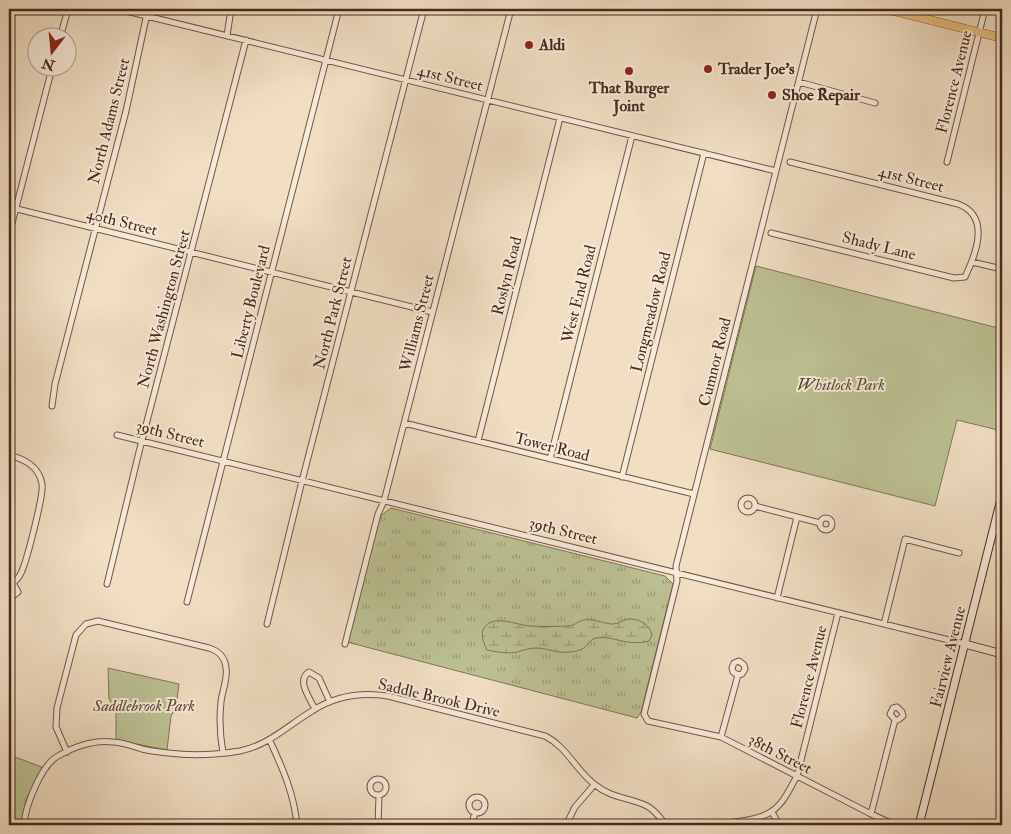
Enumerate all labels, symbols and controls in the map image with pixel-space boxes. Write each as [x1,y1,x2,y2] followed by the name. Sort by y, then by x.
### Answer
[28,28,78,78] north arrow
[932,28,977,136] street label: Florence Avenue
[538,35,566,55] place label: Aldi
[523,39,535,51] marker: Aldi
[40,54,58,74] text: N
[84,56,134,186] street label: North Adams Street
[717,59,795,80] place label: Trader Joe's
[415,60,485,96] street label: 41st Street
[702,63,714,75] marker: Trader Joe's
[623,65,635,77] marker: That Burger Joint
[588,78,670,117] place label: That Burger Joint
[782,85,861,106] place label: Shoe Repair
[766,89,778,101] marker: Shoe Repair
[876,161,946,197] street label: 41st Street
[84,204,160,240] street label: 40th Street
[840,227,918,265] street label: Shady Lane
[133,228,195,390] street label: North Washington Street
[488,234,526,318] street label: Roslyn Road
[227,243,275,361] street label: Liberty Boulevard
[557,243,601,346] street label: West End Road
[626,250,676,374] street label: Longmeadow Road
[309,254,357,372] street label: North Park Street
[395,272,439,375] street label: Williams Street
[694,315,736,409] street label: Cumnor Road
[797,375,885,395] park label: Whitlock Park
[134,416,206,452] street label: 39th Street
[512,428,592,466] street label: Tower Road
[527,513,599,549] street label: 39th Street
[926,604,970,710] street label: Fairview Avenue
[787,623,832,731] street label: Florence Avenue
[376,674,502,722] street label: Saddle Brook Drive
[92,696,195,716] park label: Saddlebrook Park
[745,729,815,779] street label: 38th Street

